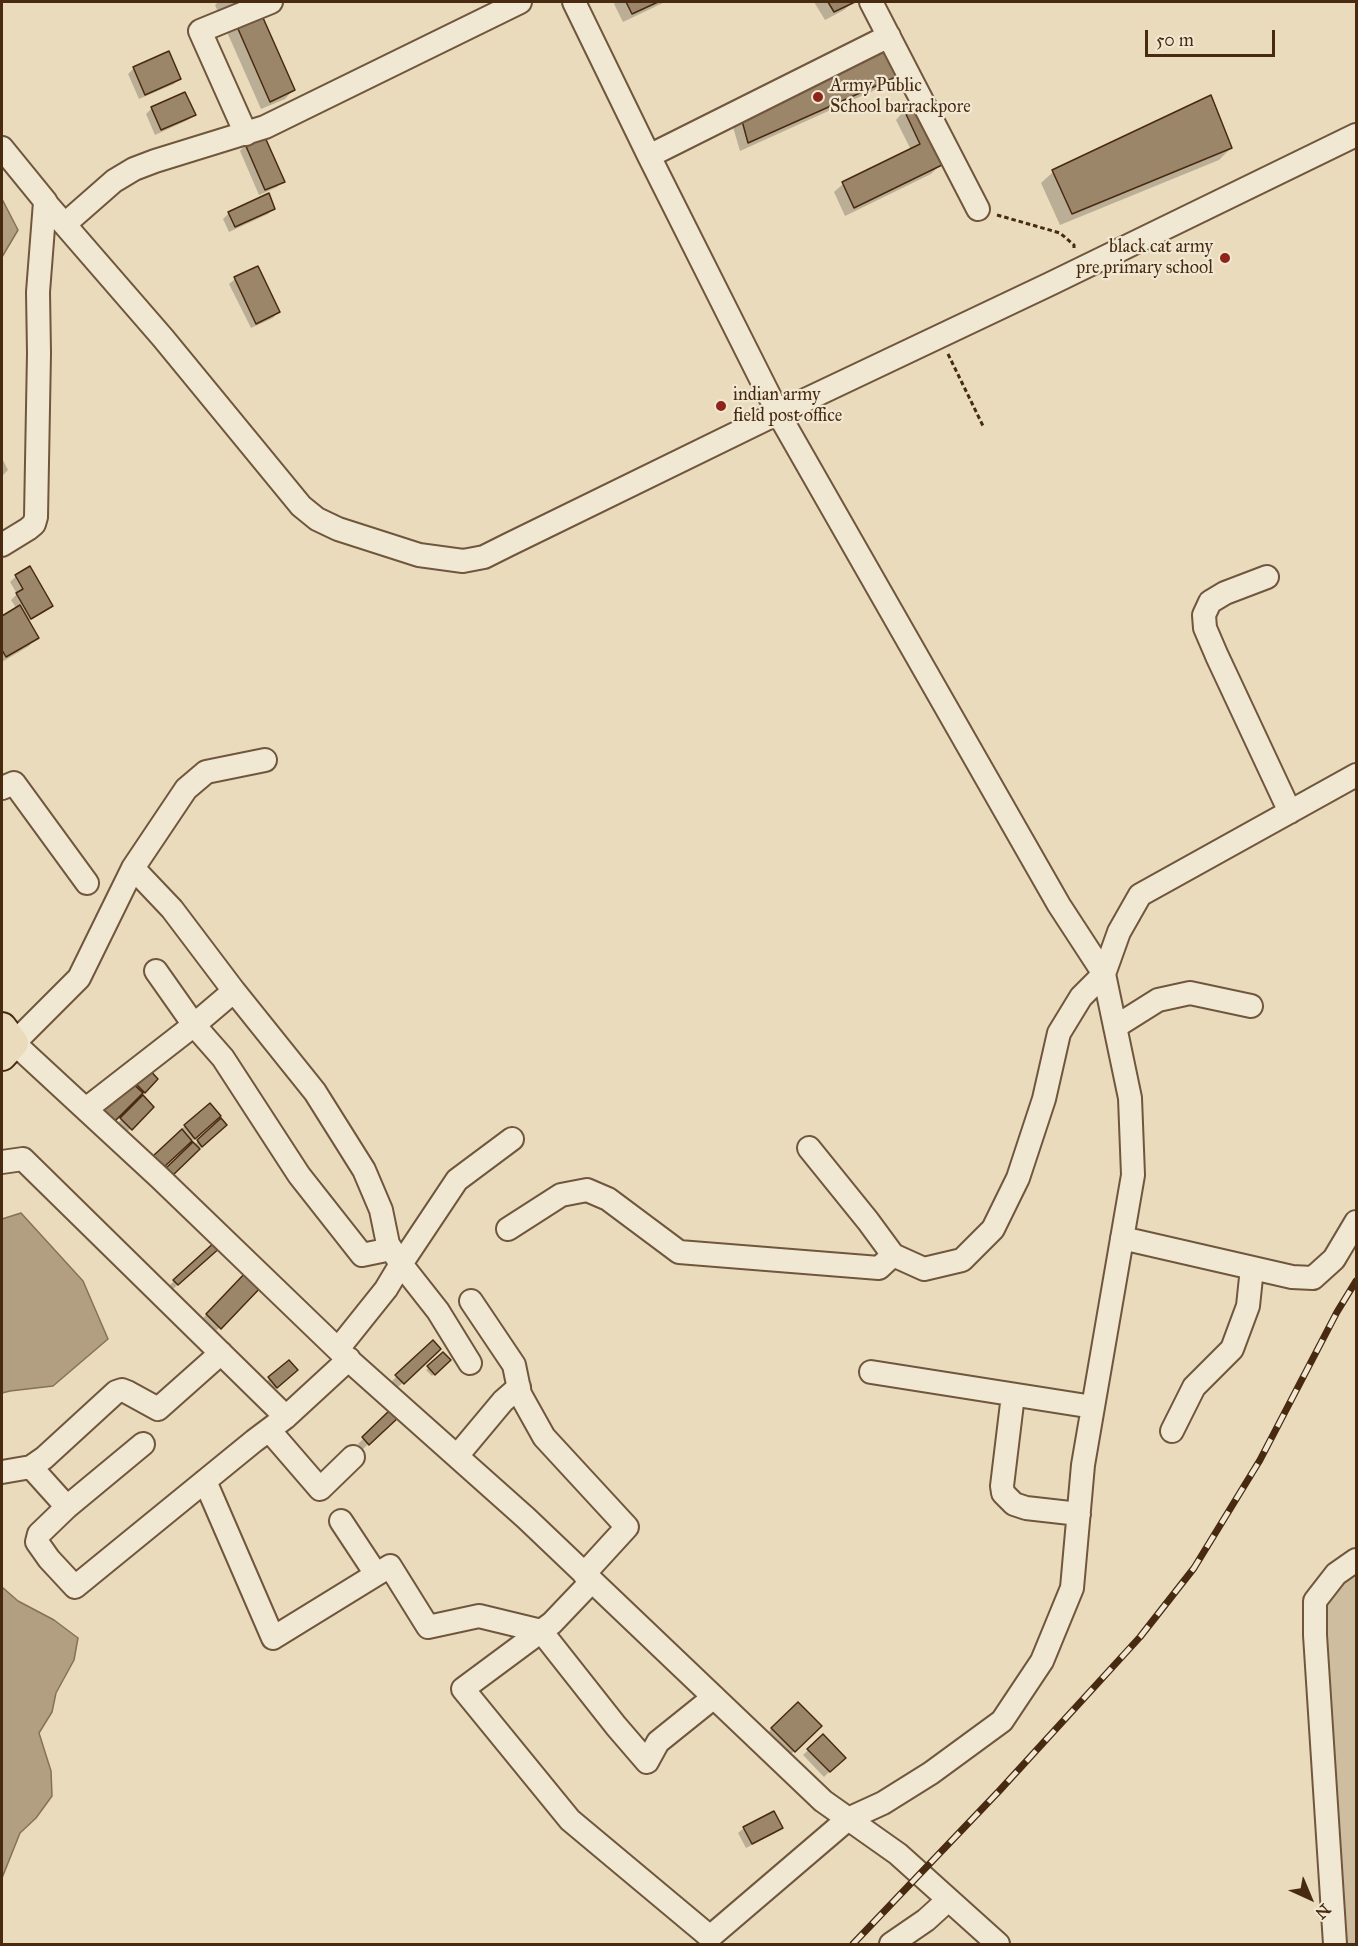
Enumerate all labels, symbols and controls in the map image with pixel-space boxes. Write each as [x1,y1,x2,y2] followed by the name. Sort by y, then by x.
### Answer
[1148,18,1278,56] scale bar
[1156,29,1194,51] text: 50 m
[830,76,971,118] place label: Army Public School barrackpore
[811,90,825,104] marker: Army Public School barrackpore
[1076,237,1213,280] place label: black cat army pre primary school
[1218,251,1232,265] marker: black cat army pre primary school
[733,385,842,428] place label: indian army field post office
[714,399,728,413] marker: indian army field post office
[1280,1868,1340,1928] north arrow
[1311,1900,1334,1923] text: N

